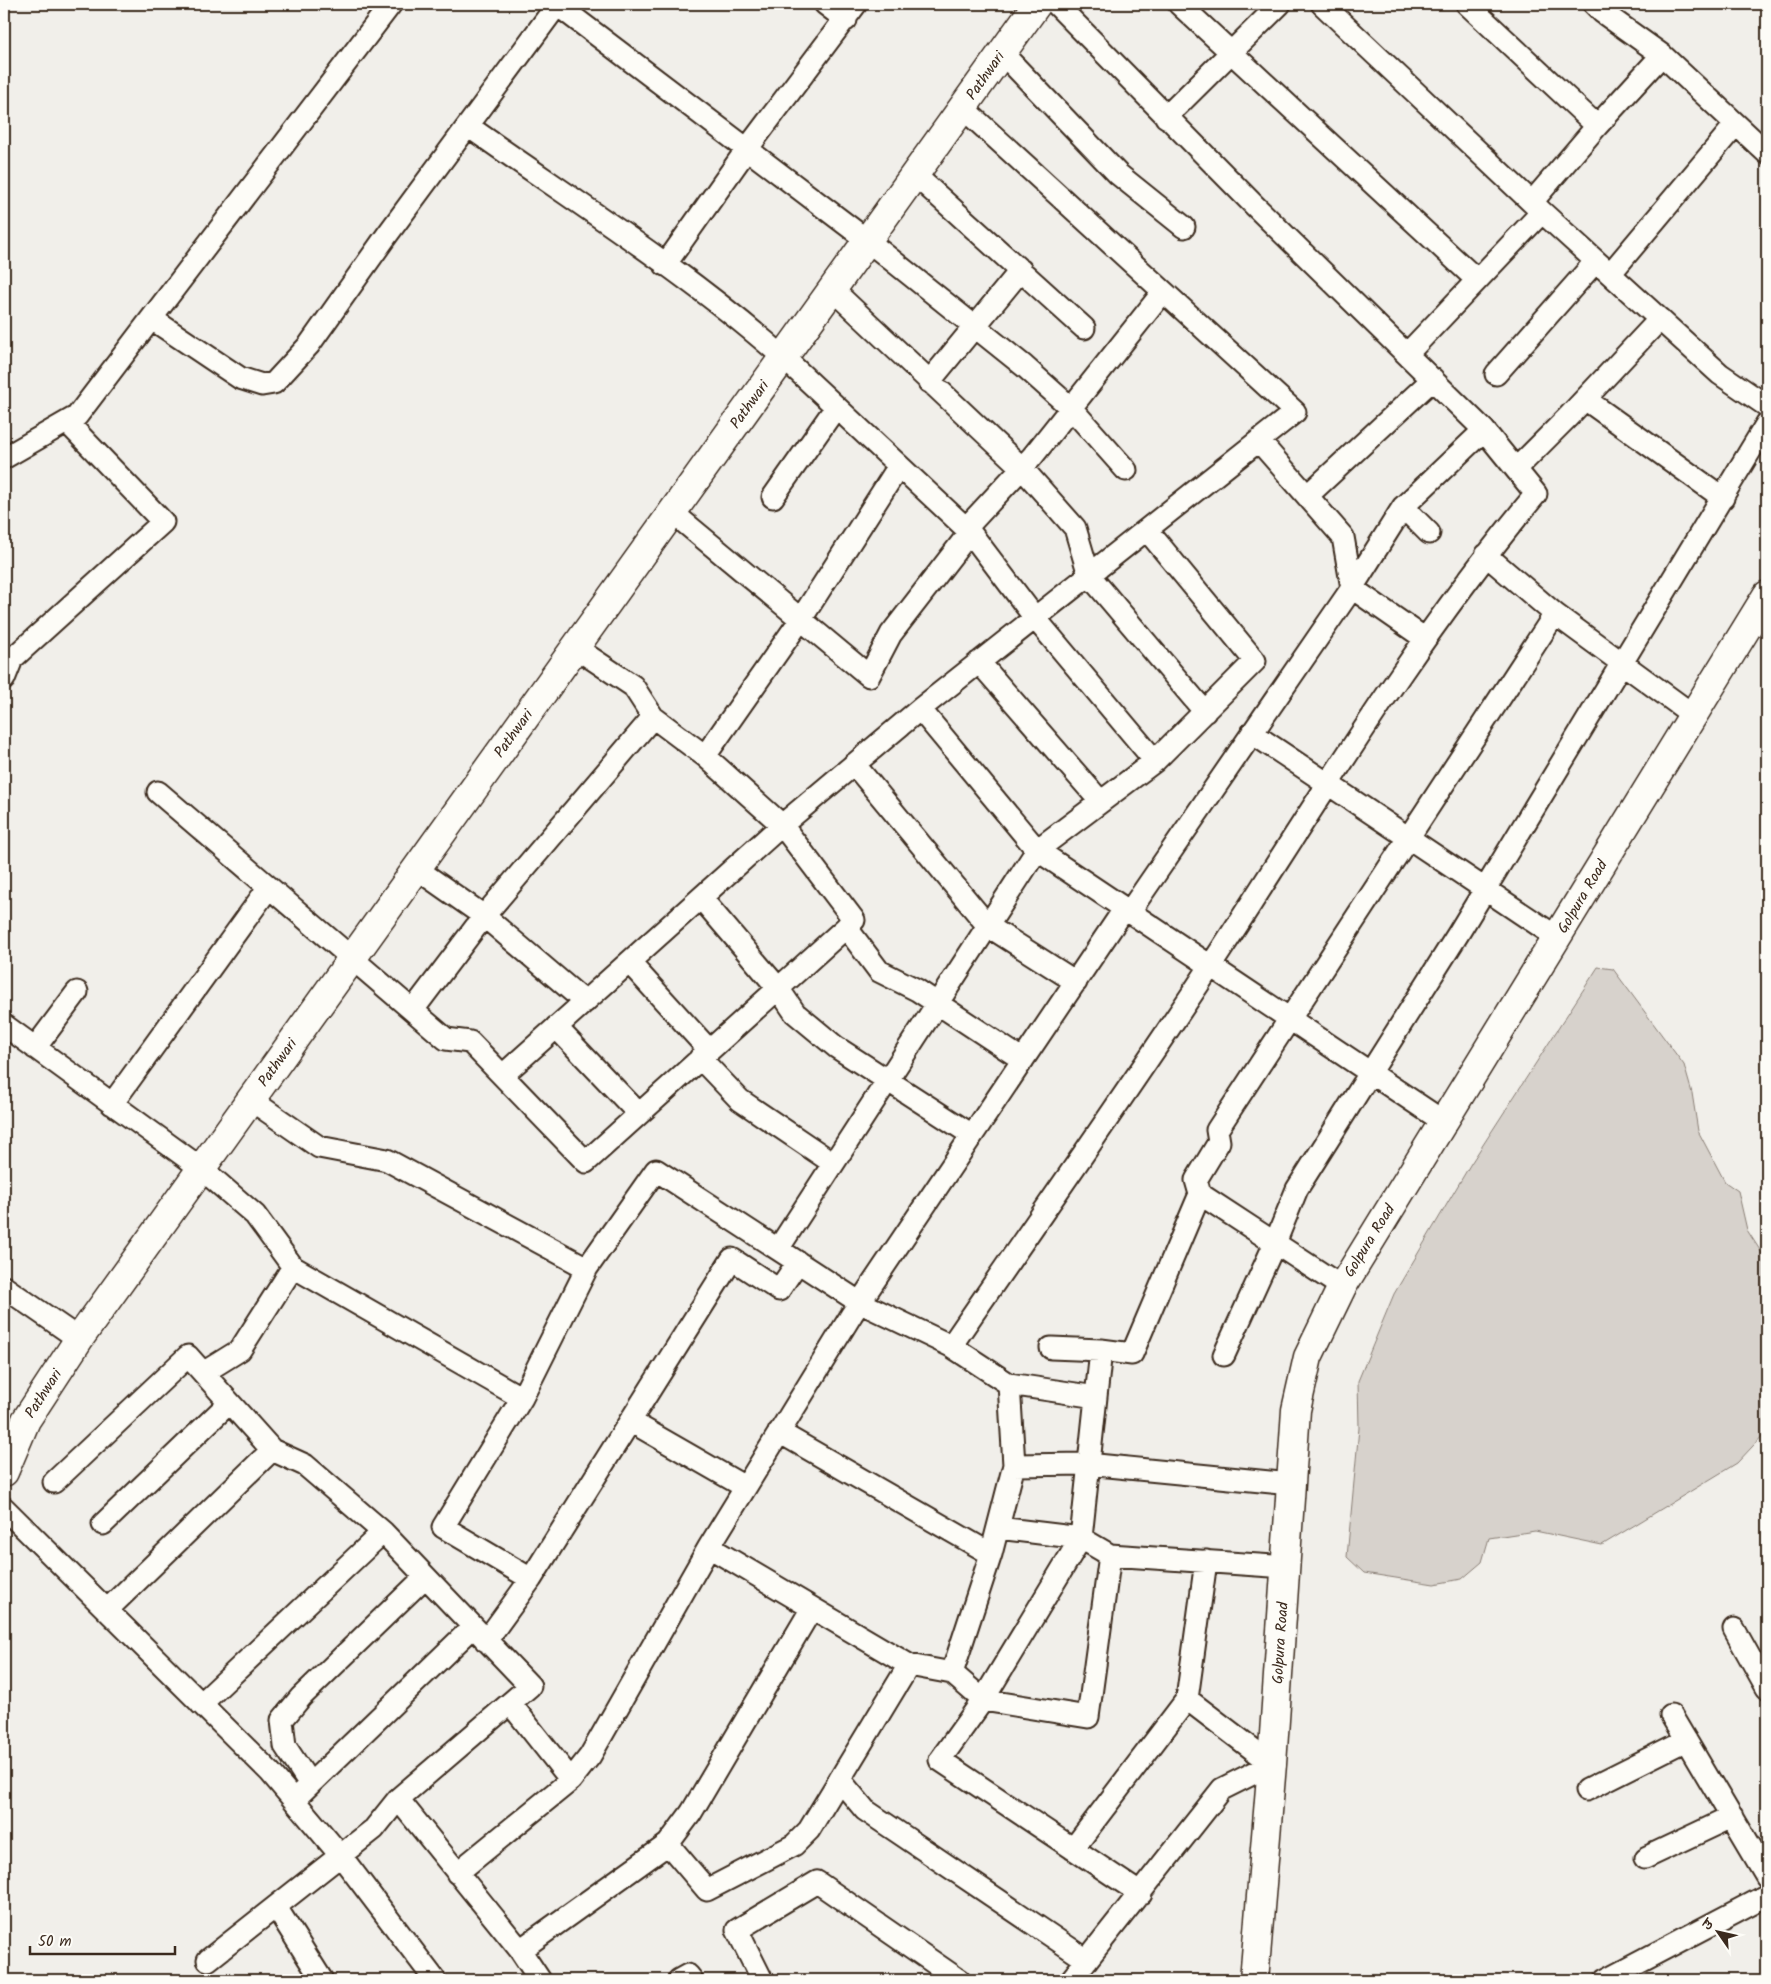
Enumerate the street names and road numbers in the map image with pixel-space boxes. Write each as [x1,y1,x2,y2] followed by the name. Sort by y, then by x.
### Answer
[960,46,1012,105] street label: Pathwari
[724,375,777,434] street label: Pathwari
[488,704,541,763] street label: Pathwari
[1552,855,1615,938] street label: Golpura Road
[252,1033,305,1092] street label: Pathwari
[1338,1199,1402,1282] street label: Golpura Road
[19,1363,70,1423] street label: Pathwari
[1266,1601,1296,1685] street label: Golpura Road

